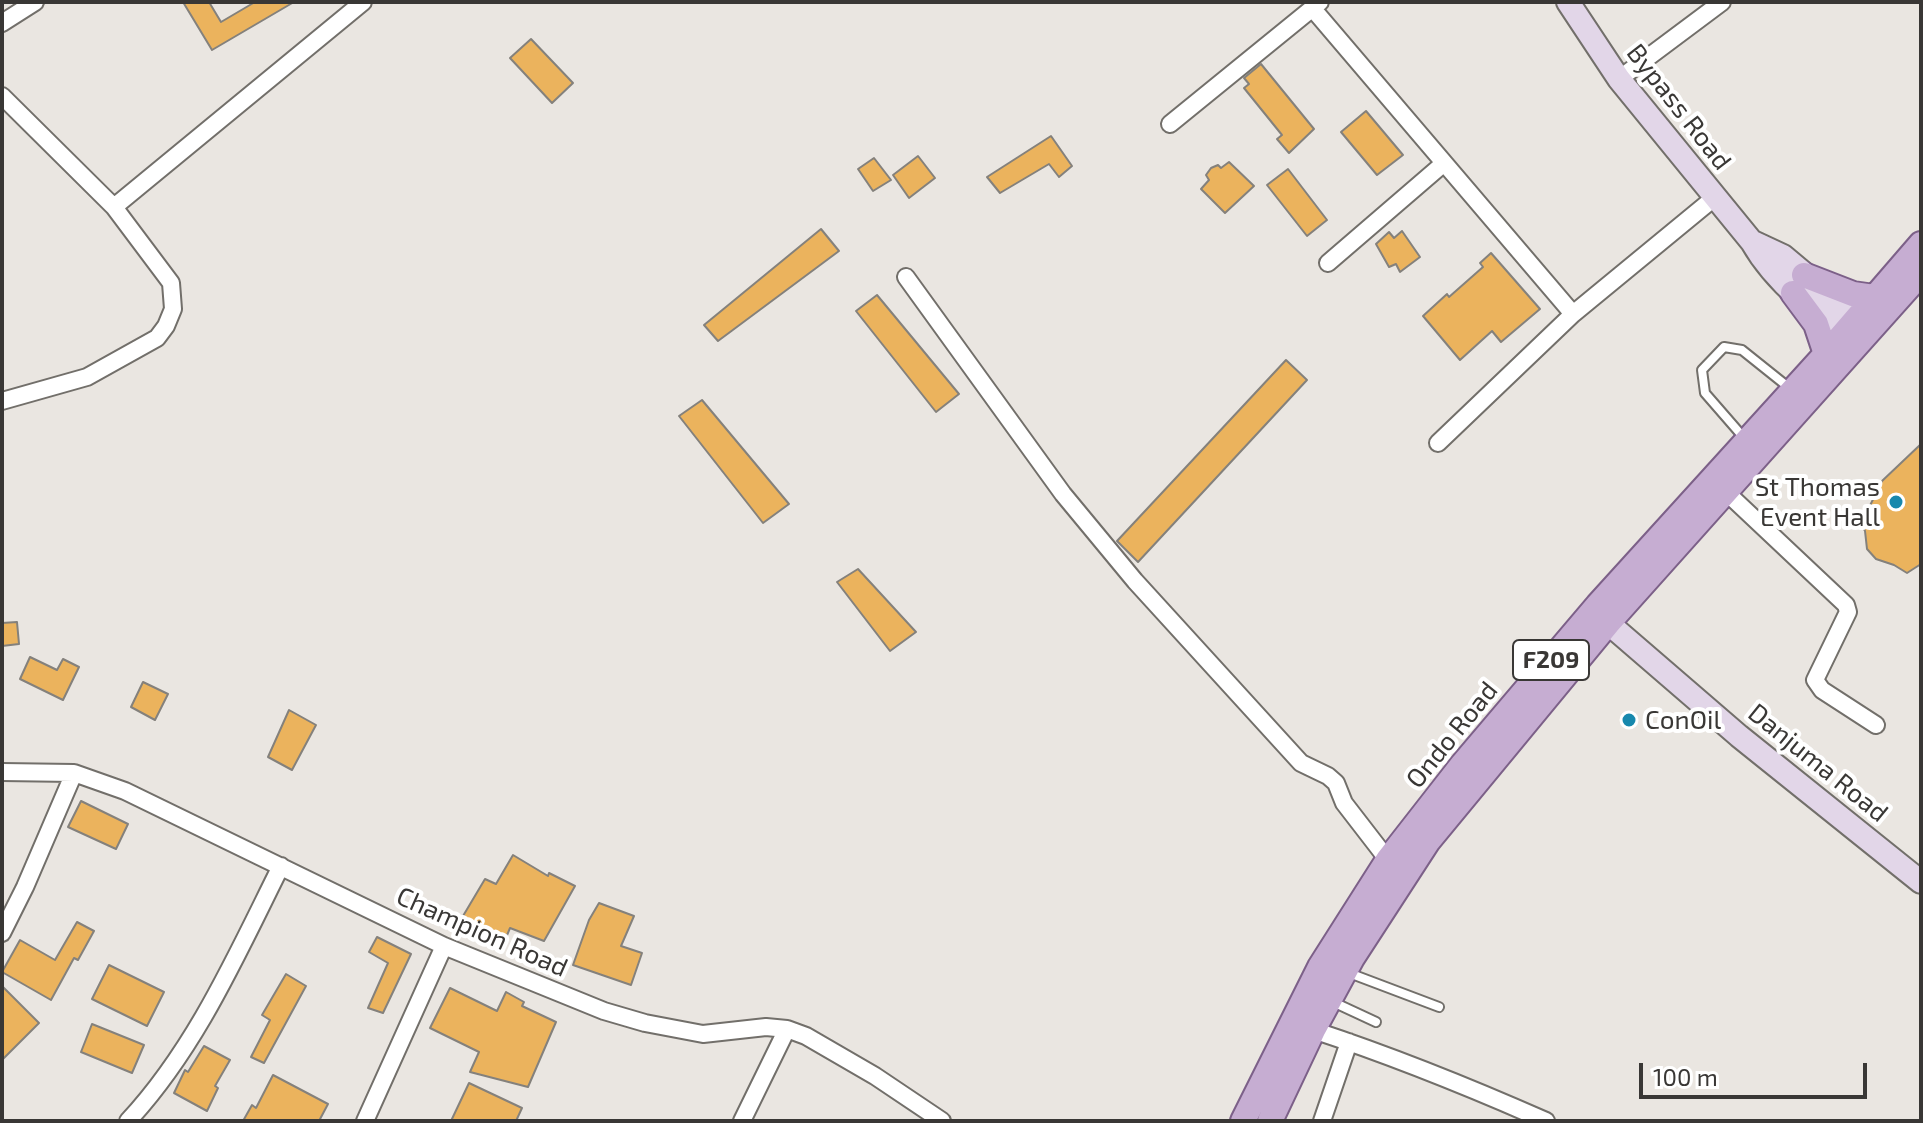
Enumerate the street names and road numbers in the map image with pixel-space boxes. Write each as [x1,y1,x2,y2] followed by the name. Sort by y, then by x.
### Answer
[1620,38,1738,176] street label: Bypass Road
[1513,640,1589,680] road number: F209
[1400,676,1504,794] street label: Ondo Road
[1742,697,1894,829] street label: Danjuma Road
[392,880,572,984] street label: Champion Road

